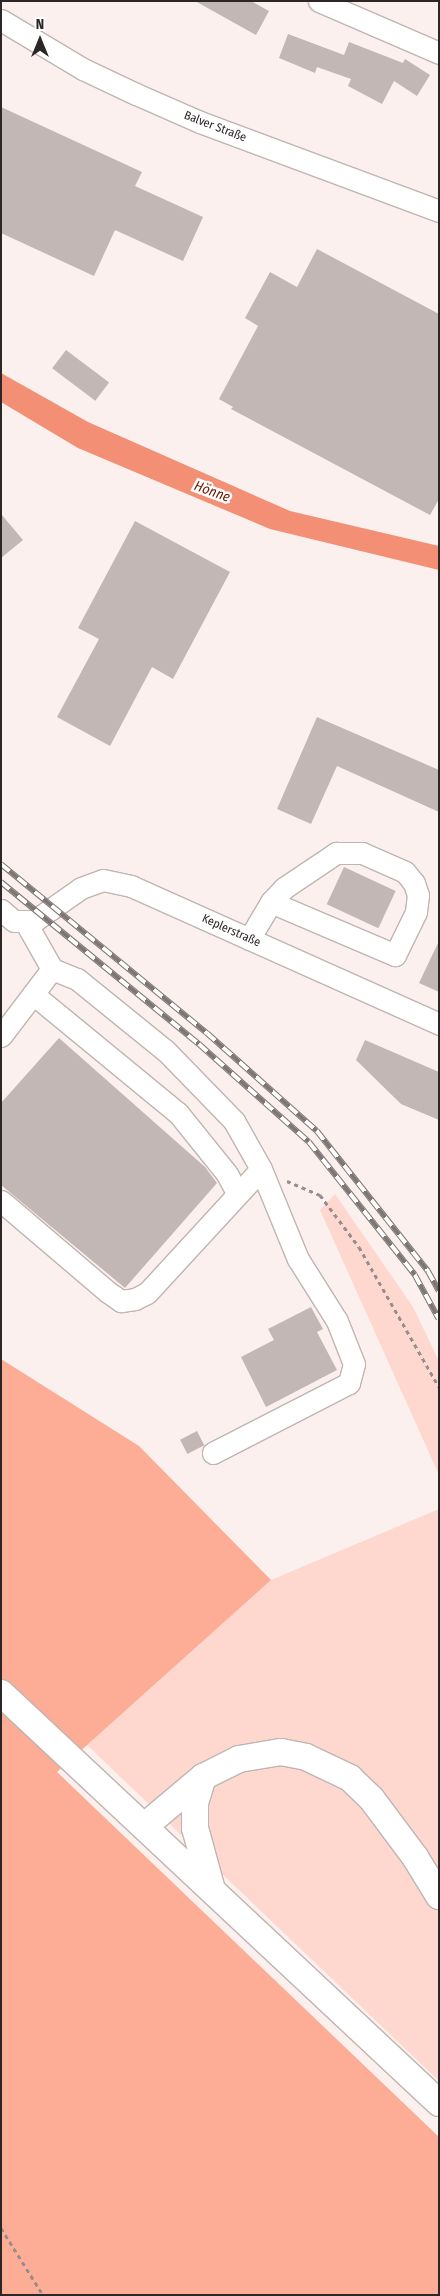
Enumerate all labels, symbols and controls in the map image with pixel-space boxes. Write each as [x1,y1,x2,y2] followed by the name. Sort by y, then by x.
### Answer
[15,15,65,65] north arrow
[36,16,44,33] text: N
[182,109,248,145] street label: Balver Straße
[192,478,232,506] water label: Hönne
[199,912,263,950] street label: Keplerstraße

